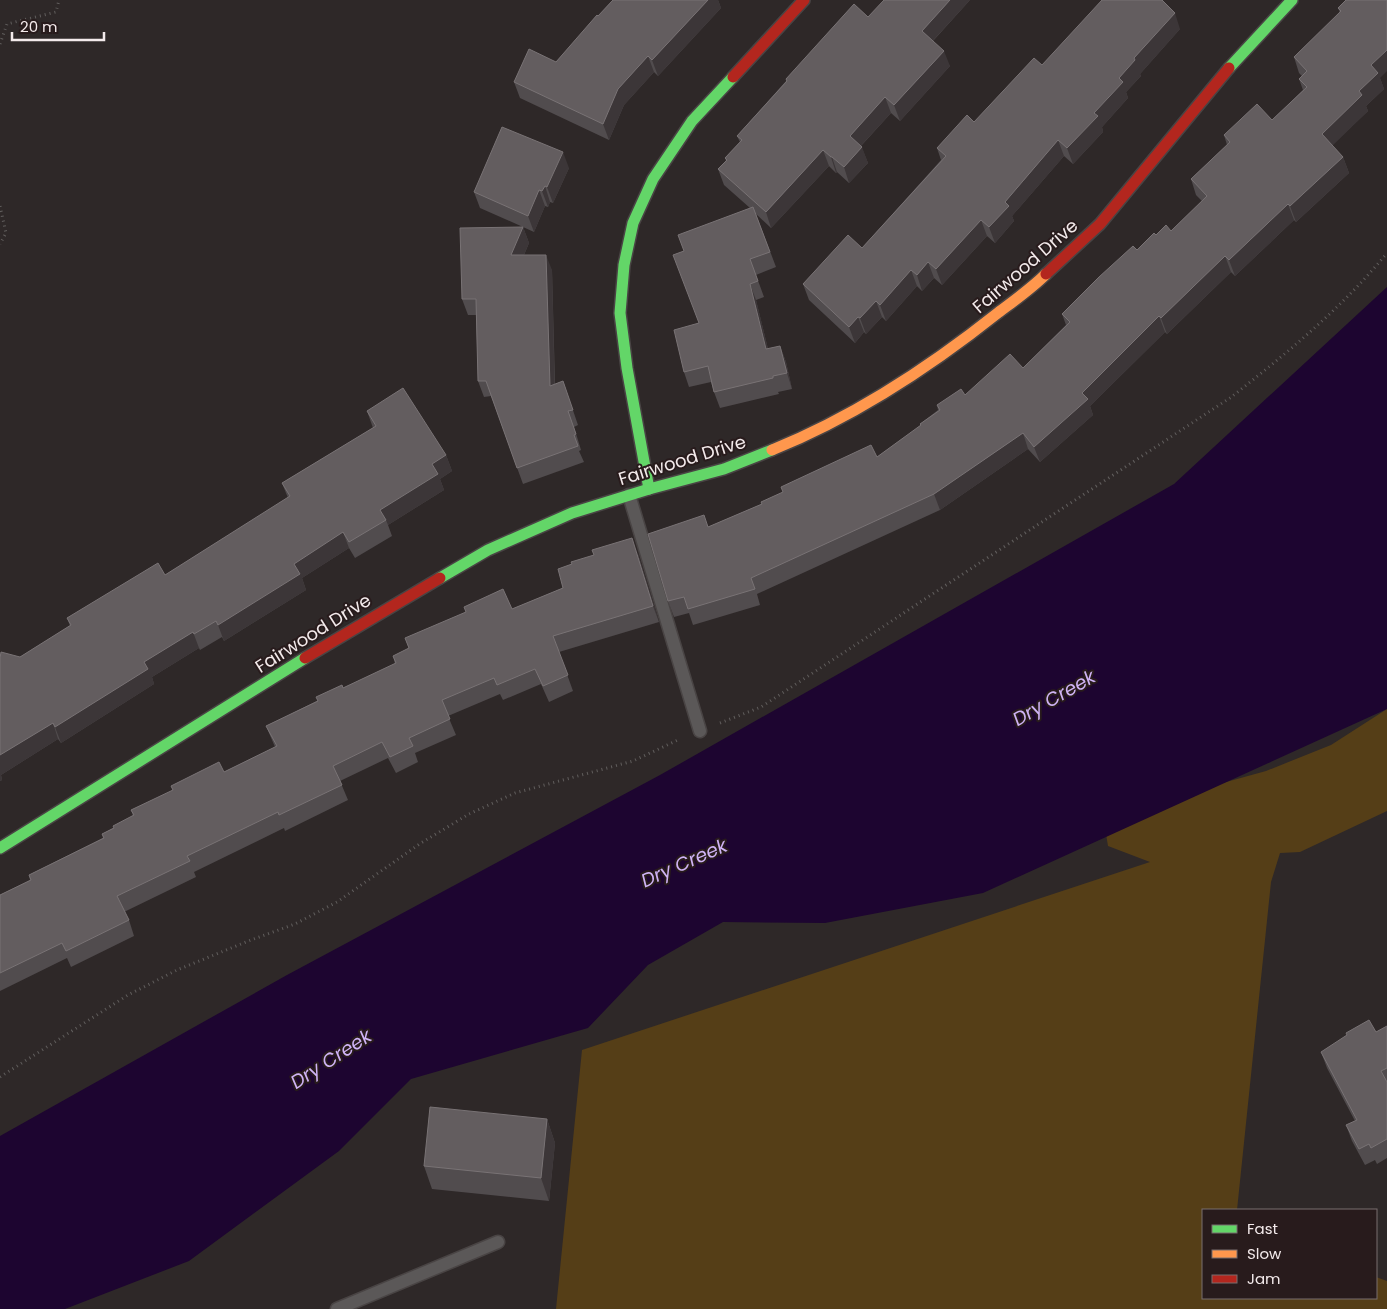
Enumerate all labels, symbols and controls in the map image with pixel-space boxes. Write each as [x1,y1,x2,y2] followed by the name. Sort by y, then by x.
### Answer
[12,10,105,42] scale bar
[20,16,58,37] text: 20 m
[967,213,1083,319] street label: Fairwood Drive
[615,429,749,491] street label: Fairwood Drive
[250,587,376,679] street label: Fairwood Drive
[1007,663,1102,733] water label: Dry Creek
[636,831,733,894] water label: Dry Creek
[285,1022,378,1095] water label: Dry Creek
[1202,1209,1377,1299] legend
[1247,1218,1278,1239] text: Fast
[1247,1243,1282,1264] text: Slow
[1247,1268,1281,1289] text: Jam

